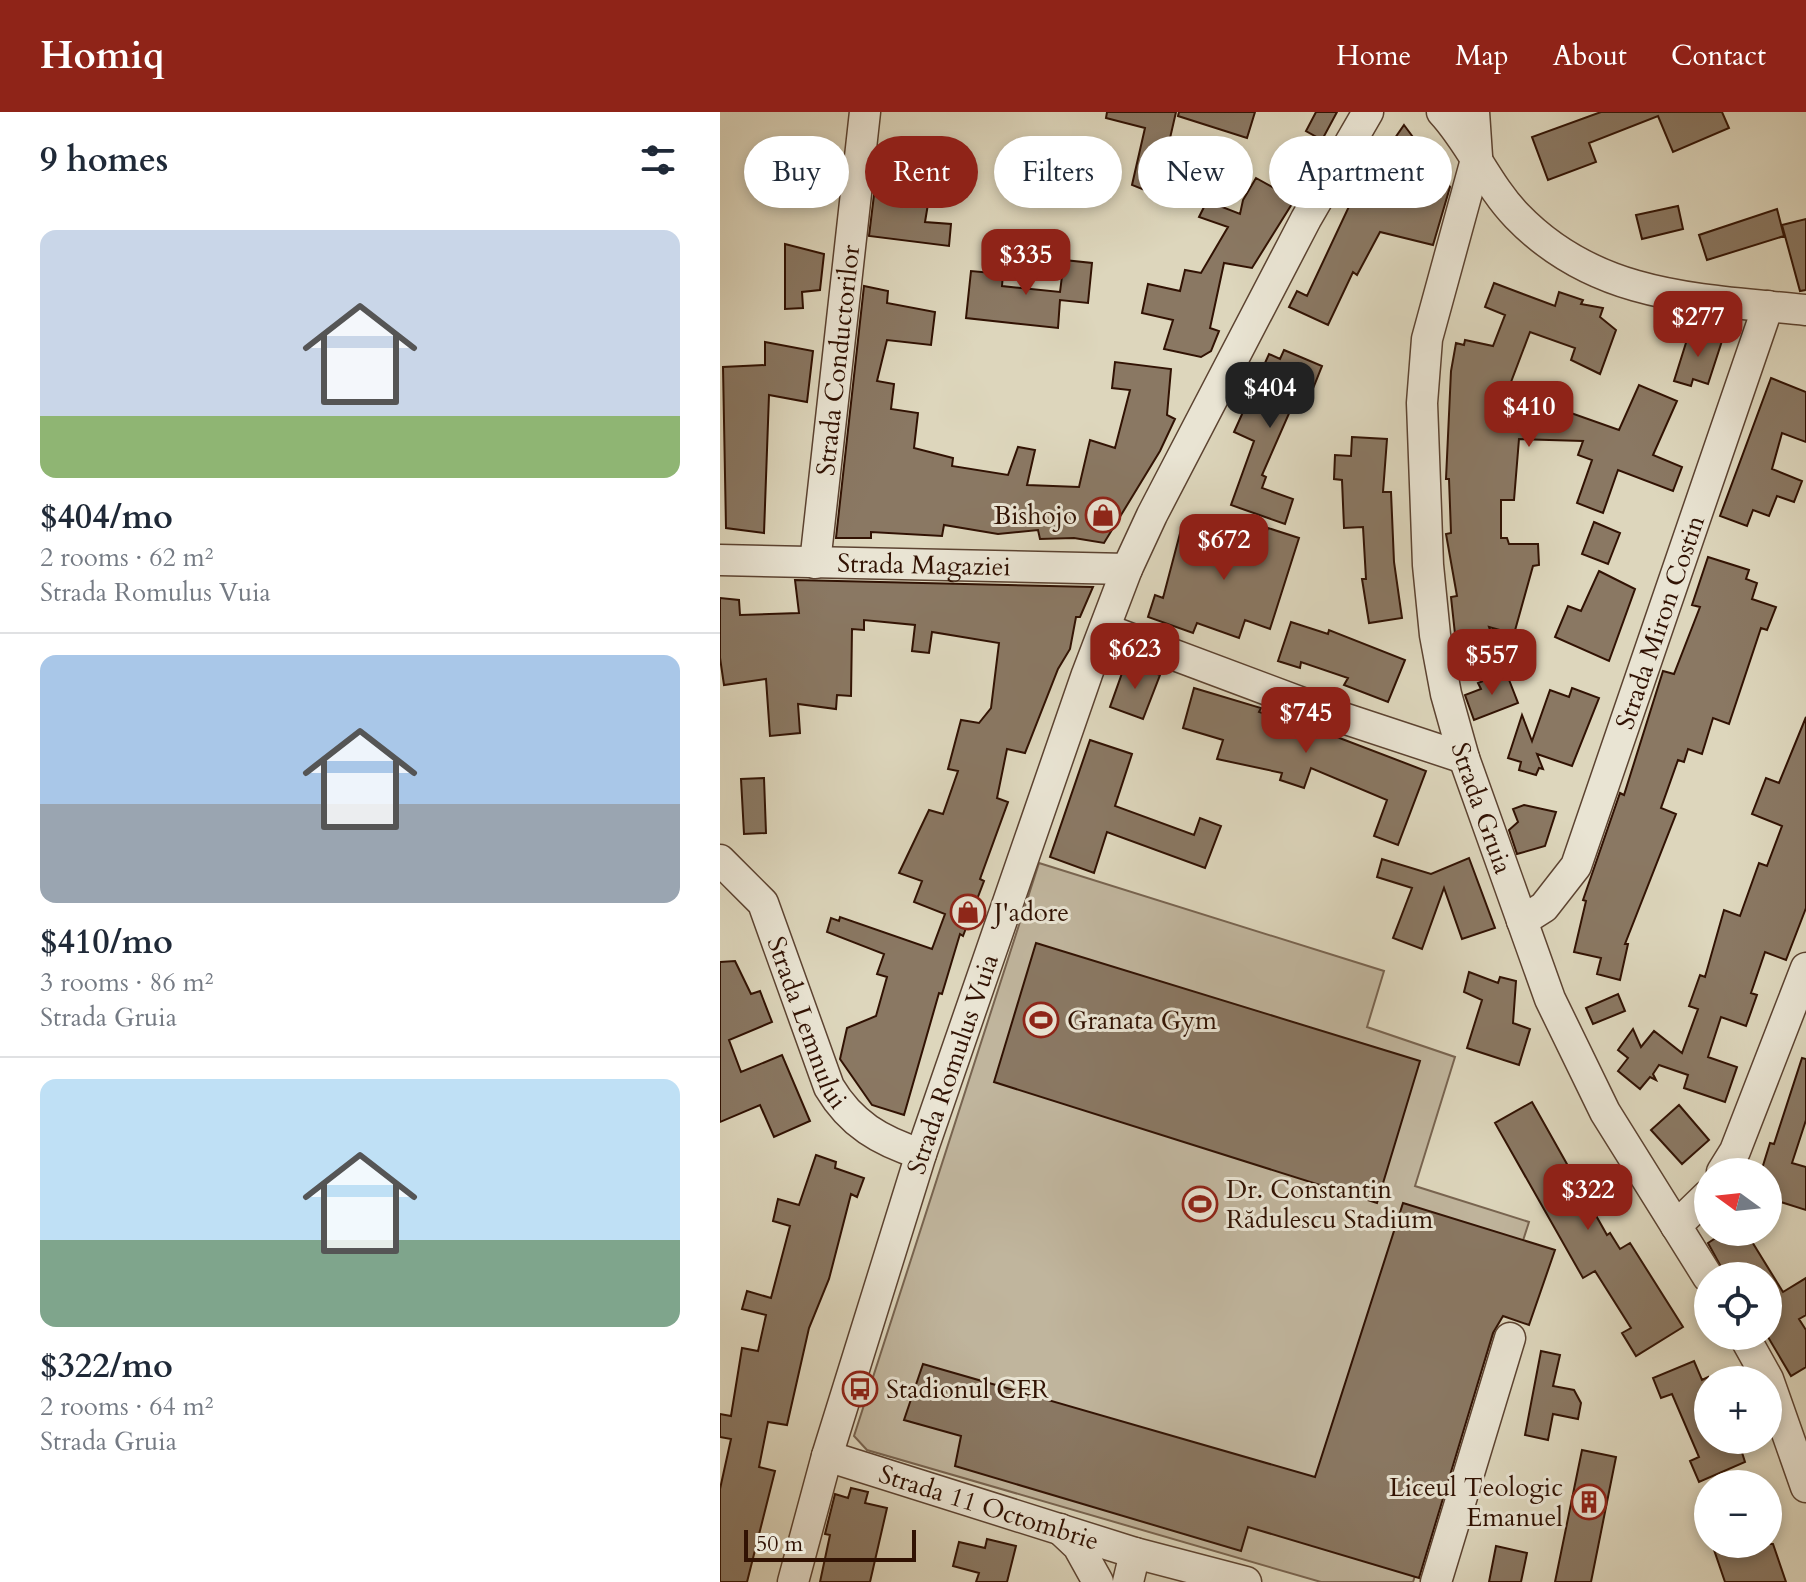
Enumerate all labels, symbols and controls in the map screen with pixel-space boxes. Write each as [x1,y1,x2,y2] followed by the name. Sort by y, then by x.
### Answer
[40,30,164,82] text: Homiq
[1336,37,1411,75] text: Home
[1455,37,1509,75] text: Map
[1553,37,1627,75] text: About
[1671,37,1766,75] text: Contact
[744,136,849,208] chip: Buy
[865,136,978,208] chip: Rent
[994,136,1122,208] chip: Filters
[1138,136,1253,208] chip: New
[1269,136,1452,208] chip: Apartment
[40,137,168,183] text: 9 homes
[636,138,680,182] icon: filters
[979,229,1073,297] pin: $335
[999,237,1053,272] text: $335
[808,243,868,478] street label: Strada Conductorilor
[288,282,432,426] icon: home
[1651,291,1745,359] pin: $277
[1671,299,1725,334] text: $277
[1223,362,1317,430] pin: $404
[1243,370,1297,405] text: $404
[1482,381,1576,449] pin: $410
[1502,389,1556,424] text: $410
[40,494,173,540] text: $404/mo
[1084,496,1122,534] shop icon: Bishojo
[994,498,1077,533] place label: Bishojo
[1607,510,1713,734] street label: Strada Miron Costin
[1177,514,1271,582] pin: $672
[1197,522,1251,557] text: $672
[40,540,213,575] text: 2 rooms · 62 m²
[837,546,1011,584] street label: Strada Magaziei
[40,575,271,610] text: Strada Romulus Vuia
[1088,623,1182,691] pin: $623
[1445,629,1539,697] pin: $557
[1108,631,1162,666] text: $623
[1465,637,1519,672] text: $557
[1259,687,1353,755] pin: $745
[1279,695,1333,730] text: $745
[288,707,432,851] icon: home
[1442,739,1521,879] street label: Strada Gruia
[949,893,987,931] shop icon: J'adore
[990,895,1069,930] place label: J'adore
[40,919,173,965] text: $410/mo
[758,932,855,1116] street label: Strada Lemnului
[899,949,1007,1179] street label: Strada Romulus Vuia
[40,965,213,1000] text: 3 rooms · 86 m²
[40,1000,177,1035] text: Strada Gruia
[1022,1001,1060,1039] sports icon: Granata Gym
[1067,1003,1217,1038] place label: Granata Gym
[288,1131,432,1275] icon: home
[1694,1158,1782,1246] north arrow
[1694,1158,1782,1558] map controls
[1541,1164,1635,1232] pin: $322
[1226,1172,1433,1237] place label: Dr. Constantin Rădulescu Stadium
[1561,1172,1615,1207] text: $322
[1181,1185,1219,1223] sports icon: Dr. Constantin Rădulescu Stadium
[1694,1262,1782,1350] button: locate
[40,1343,173,1389] text: $322/mo
[1694,1366,1782,1454] button: +
[841,1370,879,1408] bus stop icon: Stadionul CFR
[886,1372,1049,1407] place label: Stadionul CFR
[40,1389,213,1424] text: 2 rooms · 64 m²
[40,1424,177,1459] text: Strada Gruia
[875,1456,1103,1559] street label: Strada 11 Octombrie
[1389,1470,1563,1535] place label: Liceul Teologic Emanuel
[1694,1470,1782,1558] button: −
[1570,1483,1608,1521] building icon: Liceul Teologic Emanuel
[744,1526,916,1562] scale bar
[756,1529,803,1559] text: 50 m

